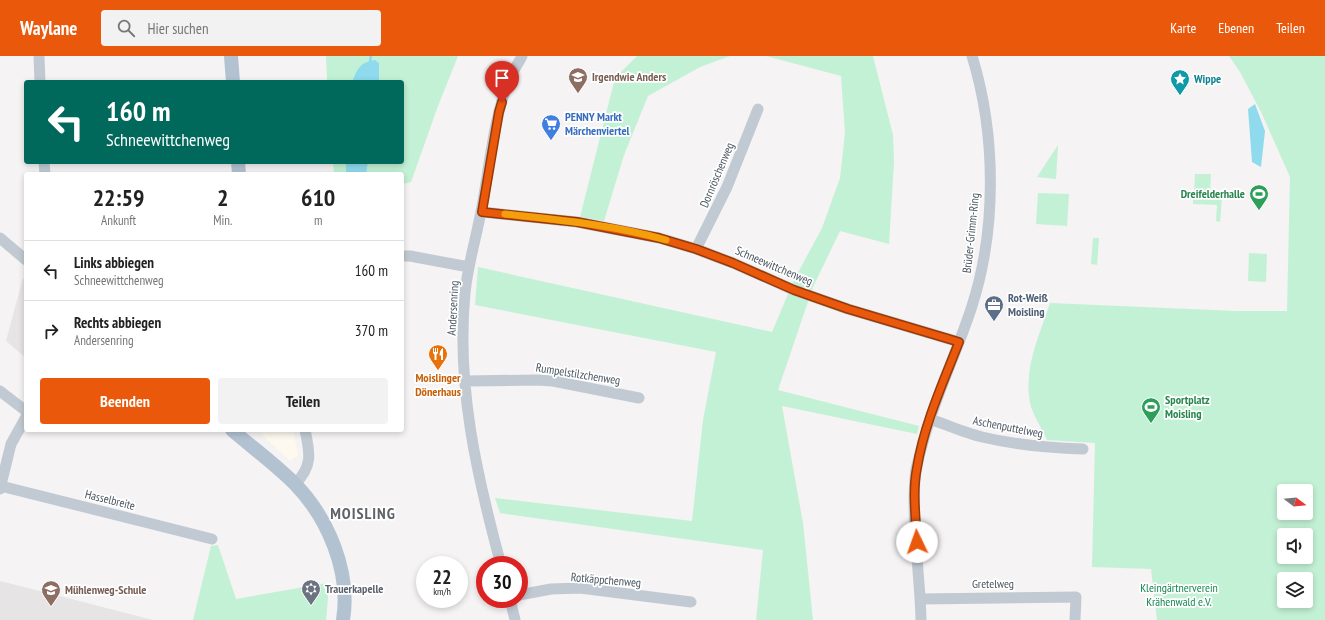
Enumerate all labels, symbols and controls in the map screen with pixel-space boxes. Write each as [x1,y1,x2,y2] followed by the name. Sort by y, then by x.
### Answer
[101,10,381,46] search box
[20,16,77,40] text: Waylane
[115,17,137,39] icon: search
[147,19,209,38] text: Hier suchen
[1170,19,1196,37] text: Karte
[1218,19,1254,37] text: Ebenen
[1276,19,1305,37] text: Teilen
[485,61,519,102] pin
[567,66,589,94] school or university icon: Irgendwie Anders
[491,67,513,89] icon: arrive
[1169,68,1191,96] place icon: Wippe
[592,69,666,84] place label: Irgendwie Anders
[1193,71,1221,86] place label: Wippe
[106,92,170,129] text: 160 m
[40,96,92,148] icon: left
[565,109,630,138] place label: PENNY Markt Märchenviertel
[540,113,562,141] supermarket icon: PENNY Markt Märchenviertel
[106,128,230,151] text: Schneewittchenweg
[696,140,737,210] street label: Dornröschenweg
[93,182,145,213] text: 22:59
[217,182,228,213] text: 2
[301,182,335,213] text: 610
[1248,183,1270,211] sports icon: Dreifelderhalle
[1181,186,1245,201] place label: Dreifelderhalle
[959,192,982,274] street label: Brüder-Grimm-Ring
[101,212,136,229] text: Ankunft
[213,212,232,229] text: Min.
[314,212,322,229] text: m
[733,242,815,289] street label: Schneewittchenweg
[74,253,154,272] text: Links abbiegen
[40,260,62,282] icon: left
[355,261,388,280] text: 160 m
[74,272,164,289] text: Schneewittchenweg
[444,280,461,336] street label: Andersenring
[1008,290,1049,319] place label: Rot-Weiß Moisling
[983,294,1005,322] office icon: Rot-Weiß Moisling
[74,313,161,332] text: Rechts abbiegen
[40,320,62,342] icon: right
[355,321,388,340] text: 370 m
[74,332,134,349] text: Andersenring
[427,343,449,371] restaurant icon: Moislinger Dönerhaus
[535,359,621,388] street label: Rumpelstilzchenweg
[415,370,461,399] place label: Moislinger Dönerhaus
[40,378,210,424] button: Beenden
[218,378,388,424] button: Teilen
[1165,392,1210,421] place label: Sportplatz Moisling
[1140,396,1162,424] sports icon: Sportplatz Moisling
[972,412,1044,441] street label: Aschenputtelweg
[1277,484,1313,520] north arrow
[1277,484,1313,608] map controls
[83,486,137,513] street label: Hasselbreite
[330,503,396,523] district label: MOISLING
[896,521,938,563] position arrow
[1277,528,1313,564] button: sound
[476,556,528,608] speed limit sign: 30
[432,564,452,590] text: 22
[570,569,642,590] street label: Rotkäppchenweg
[1277,572,1313,608] button: layers
[972,576,1014,591] street label: Gretelweg
[300,578,322,606] synagogue icon: Trauerkapelle
[40,579,62,607] school or university icon: Mühlenweg-Schule
[1140,580,1218,609] park label: Kleingärtnerverein Krähenwald e.V.
[325,581,384,596] place label: Trauerkapelle
[65,582,147,597] place label: Mühlenweg-Schule
[433,585,451,598] text: km/h

